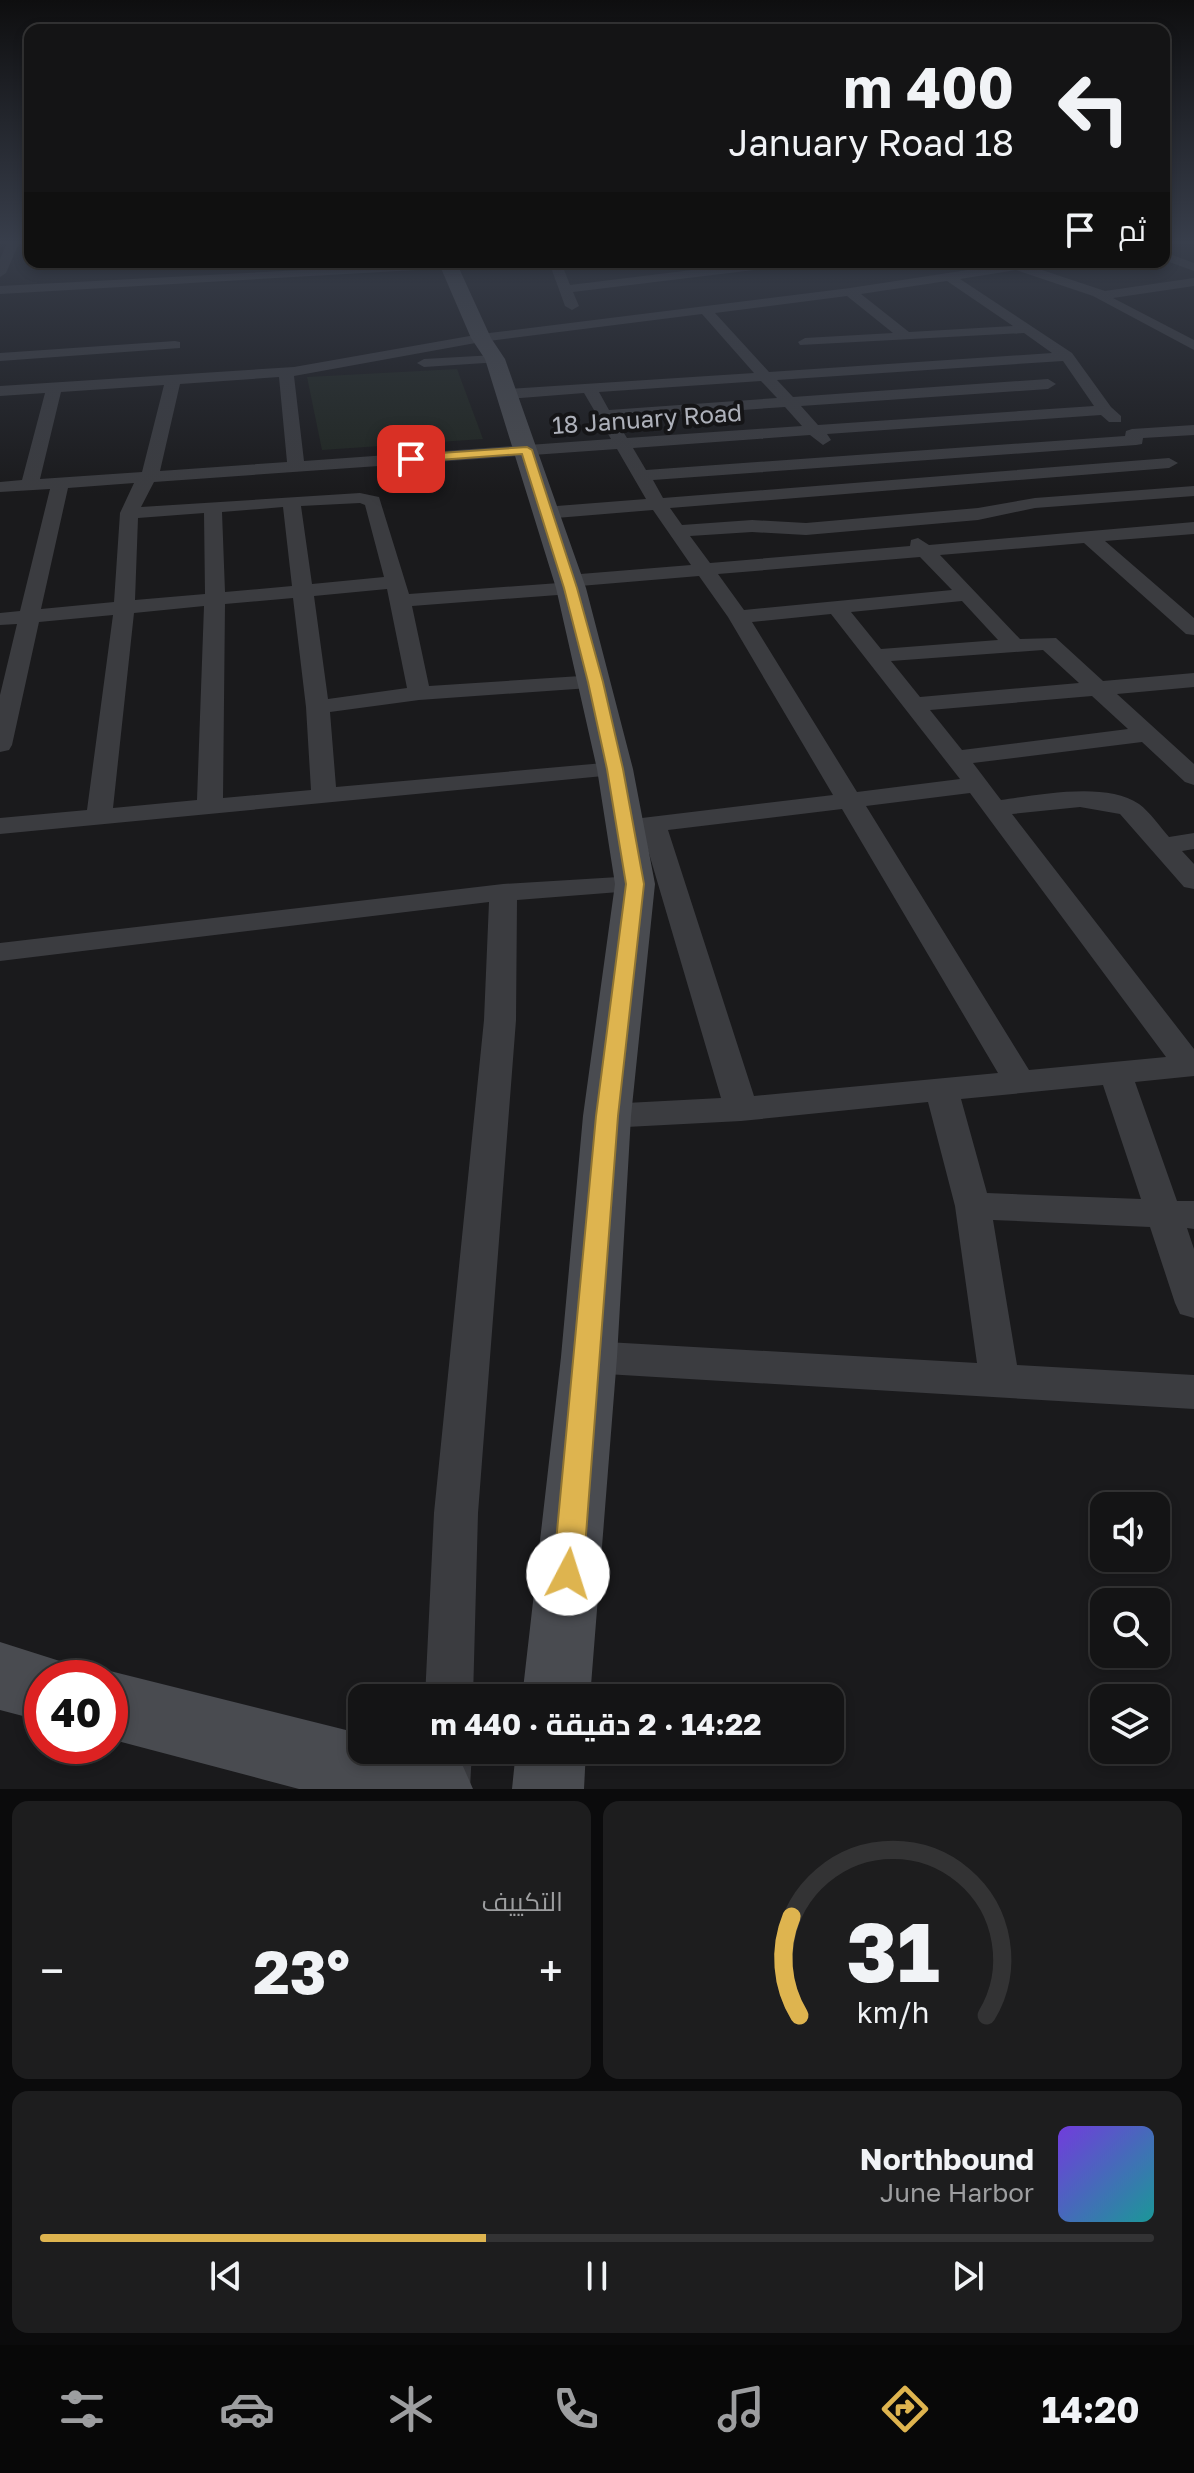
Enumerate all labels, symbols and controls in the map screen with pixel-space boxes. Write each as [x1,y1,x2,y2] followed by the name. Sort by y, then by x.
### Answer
[843,53,1014,120] text: 400 m
[1042,56,1146,160] icon: left
[729,121,1014,164] text: 18 January Road
[1058,208,1102,252] icon: arrive
[1118,212,1146,248] text: ثم
[551,397,743,439] street label: 18 January Road
[377,425,445,493] pin
[389,437,433,481] icon: arrive
[1090,1492,1170,1764] map controls
[1090,1492,1170,1572] button: sound
[526,1532,610,1616] position arrow
[1090,1588,1170,1668] button: search
[24,1660,128,1764] speed limit sign: 40
[1090,1684,1170,1764] button: layers
[431,1706,762,1742] text: 14:22 · 2 دقيقة · 440 m
[481,1886,563,1917] text: التكييف
[846,1900,939,2000] text: 31
[253,1935,350,2007] text: 23°
[40,1944,64,1997] text: −
[539,1944,563,1997] text: +
[856,1995,929,2029] text: km/h
[860,2141,1034,2177] text: Northbound
[880,2177,1034,2208] text: June Harbor
[204,2254,248,2298] icon: previous
[575,2254,619,2298] icon: pause
[946,2254,990,2298] icon: next
[54,2381,110,2437] icon: filters
[219,2381,275,2437] icon: car
[383,2381,439,2437] icon: climate
[548,2381,604,2437] icon: phone
[713,2381,769,2437] icon: music
[877,2381,933,2437] icon: directions
[1042,2388,1140,2431] text: 14:20

